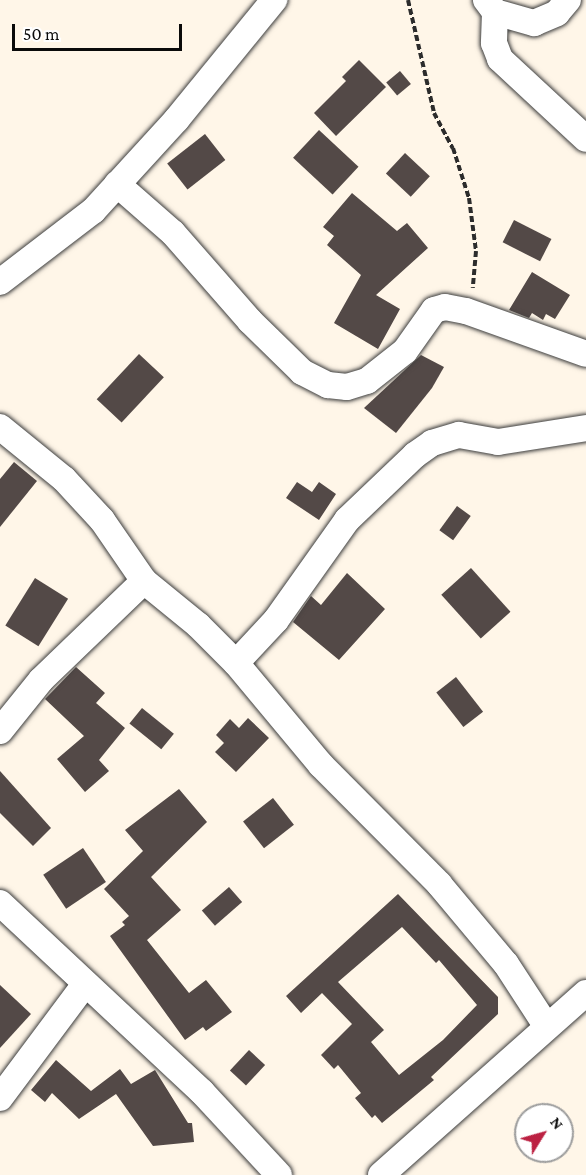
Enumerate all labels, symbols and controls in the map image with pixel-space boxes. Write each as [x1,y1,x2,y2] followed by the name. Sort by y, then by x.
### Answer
[15,12,184,50] scale bar
[23,24,60,44] text: 50 m
[514,1103,574,1163] north arrow
[547,1114,567,1133] text: N

